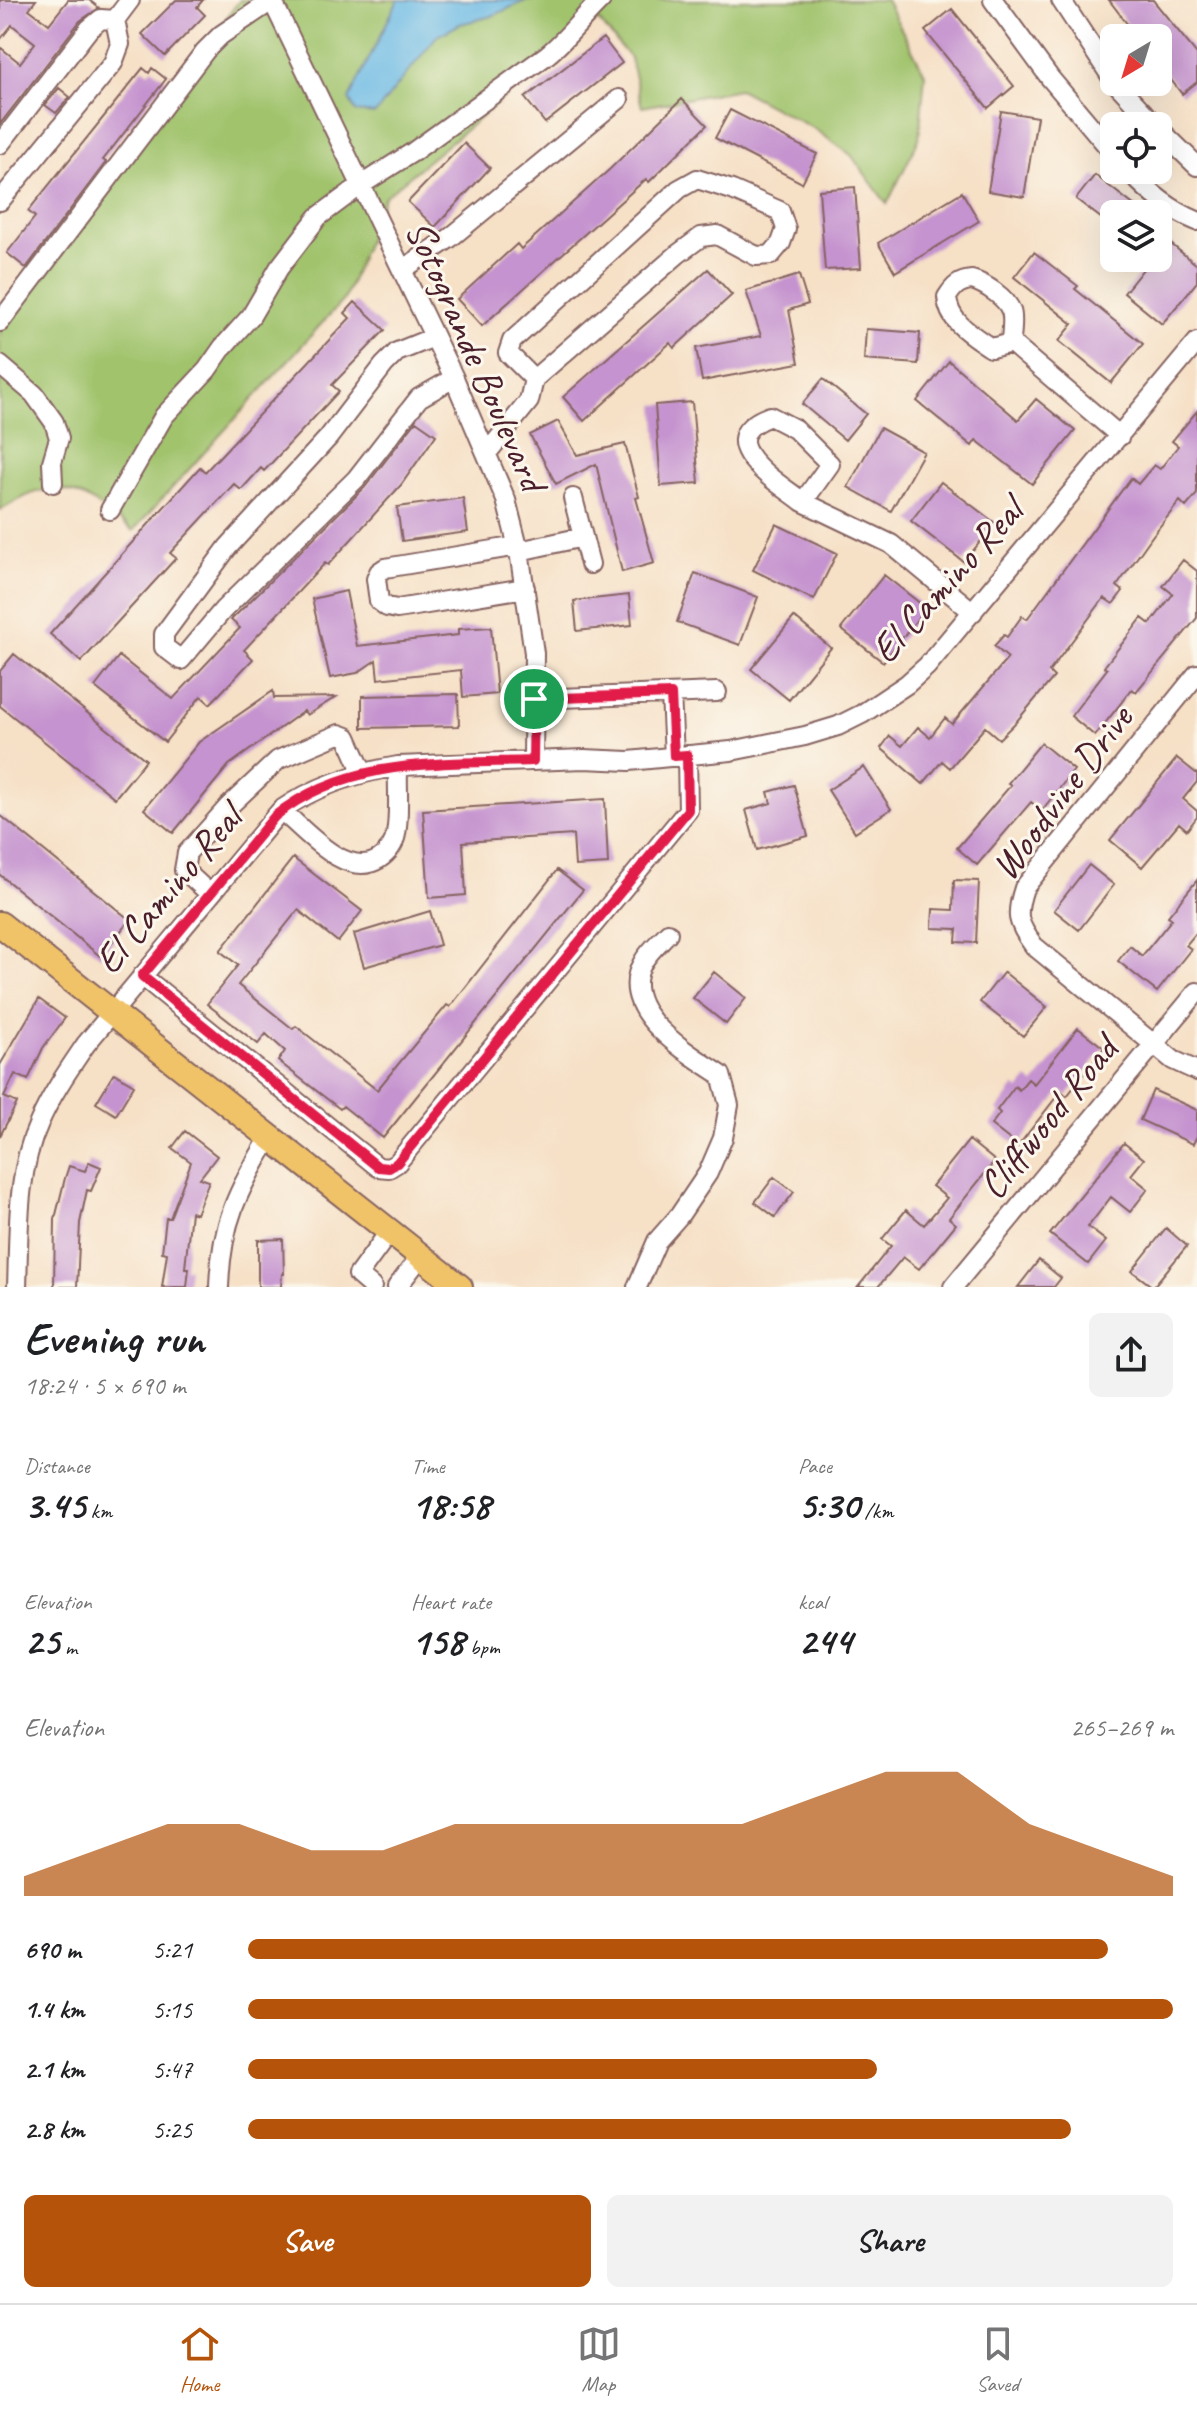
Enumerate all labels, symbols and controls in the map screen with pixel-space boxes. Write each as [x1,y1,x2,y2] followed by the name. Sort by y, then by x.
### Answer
[1100,24,1172,96] north arrow
[1100,24,1172,272] map controls
[1100,112,1172,184] button: locate
[1100,200,1172,272] button: layers
[394,212,560,503] street label: Sotogrande Boulevard
[860,483,1039,673] street label: El Camino Real
[500,665,568,733] pin
[512,677,556,721] icon: arrive
[980,693,1145,890] street label: Woodvine Drive
[83,790,257,984] street label: El Camino Real
[967,1021,1132,1209] street label: Cliffwood Road
[24,1311,204,1366] text: Evening run
[1089,1313,1173,1397] button: share
[24,1369,185,1402] text: 18:24 · 5 × 690 m
[24,1452,90,1480] text: Distance
[411,1452,445,1480] text: Time
[798,1452,832,1480] text: Pace
[24,1480,85,1530] text: 3.45
[411,1480,490,1530] text: 18:58
[798,1480,859,1530] text: 5:30
[85,1497,112,1525] text: km
[859,1497,893,1525] text: /km
[24,1588,92,1616] text: Elevation
[411,1588,491,1616] text: Heart rate
[798,1588,827,1616] text: kcal
[24,1616,59,1666] text: 25
[411,1616,464,1666] text: 158
[798,1616,852,1666] text: 244
[59,1633,77,1661] text: m
[464,1633,500,1661] text: bpm
[24,1711,104,1744] text: Elevation
[1070,1711,1173,1744] text: 265–269 m
[24,1933,80,1966] text: 690 m
[152,1933,192,1966] text: 5:21
[24,1993,84,2026] text: 1.4 km
[152,1993,192,2026] text: 5:15
[24,2053,84,2086] text: 2.1 km
[152,2053,192,2086] text: 5:47
[24,2113,84,2146] text: 2.8 km
[152,2113,192,2146] text: 5:25
[24,2195,591,2287] button: Save
[607,2195,1173,2287] button: Share
[178,2322,222,2398] tab: Home
[577,2322,621,2398] tab: Map
[976,2322,1020,2398] tab: Saved

